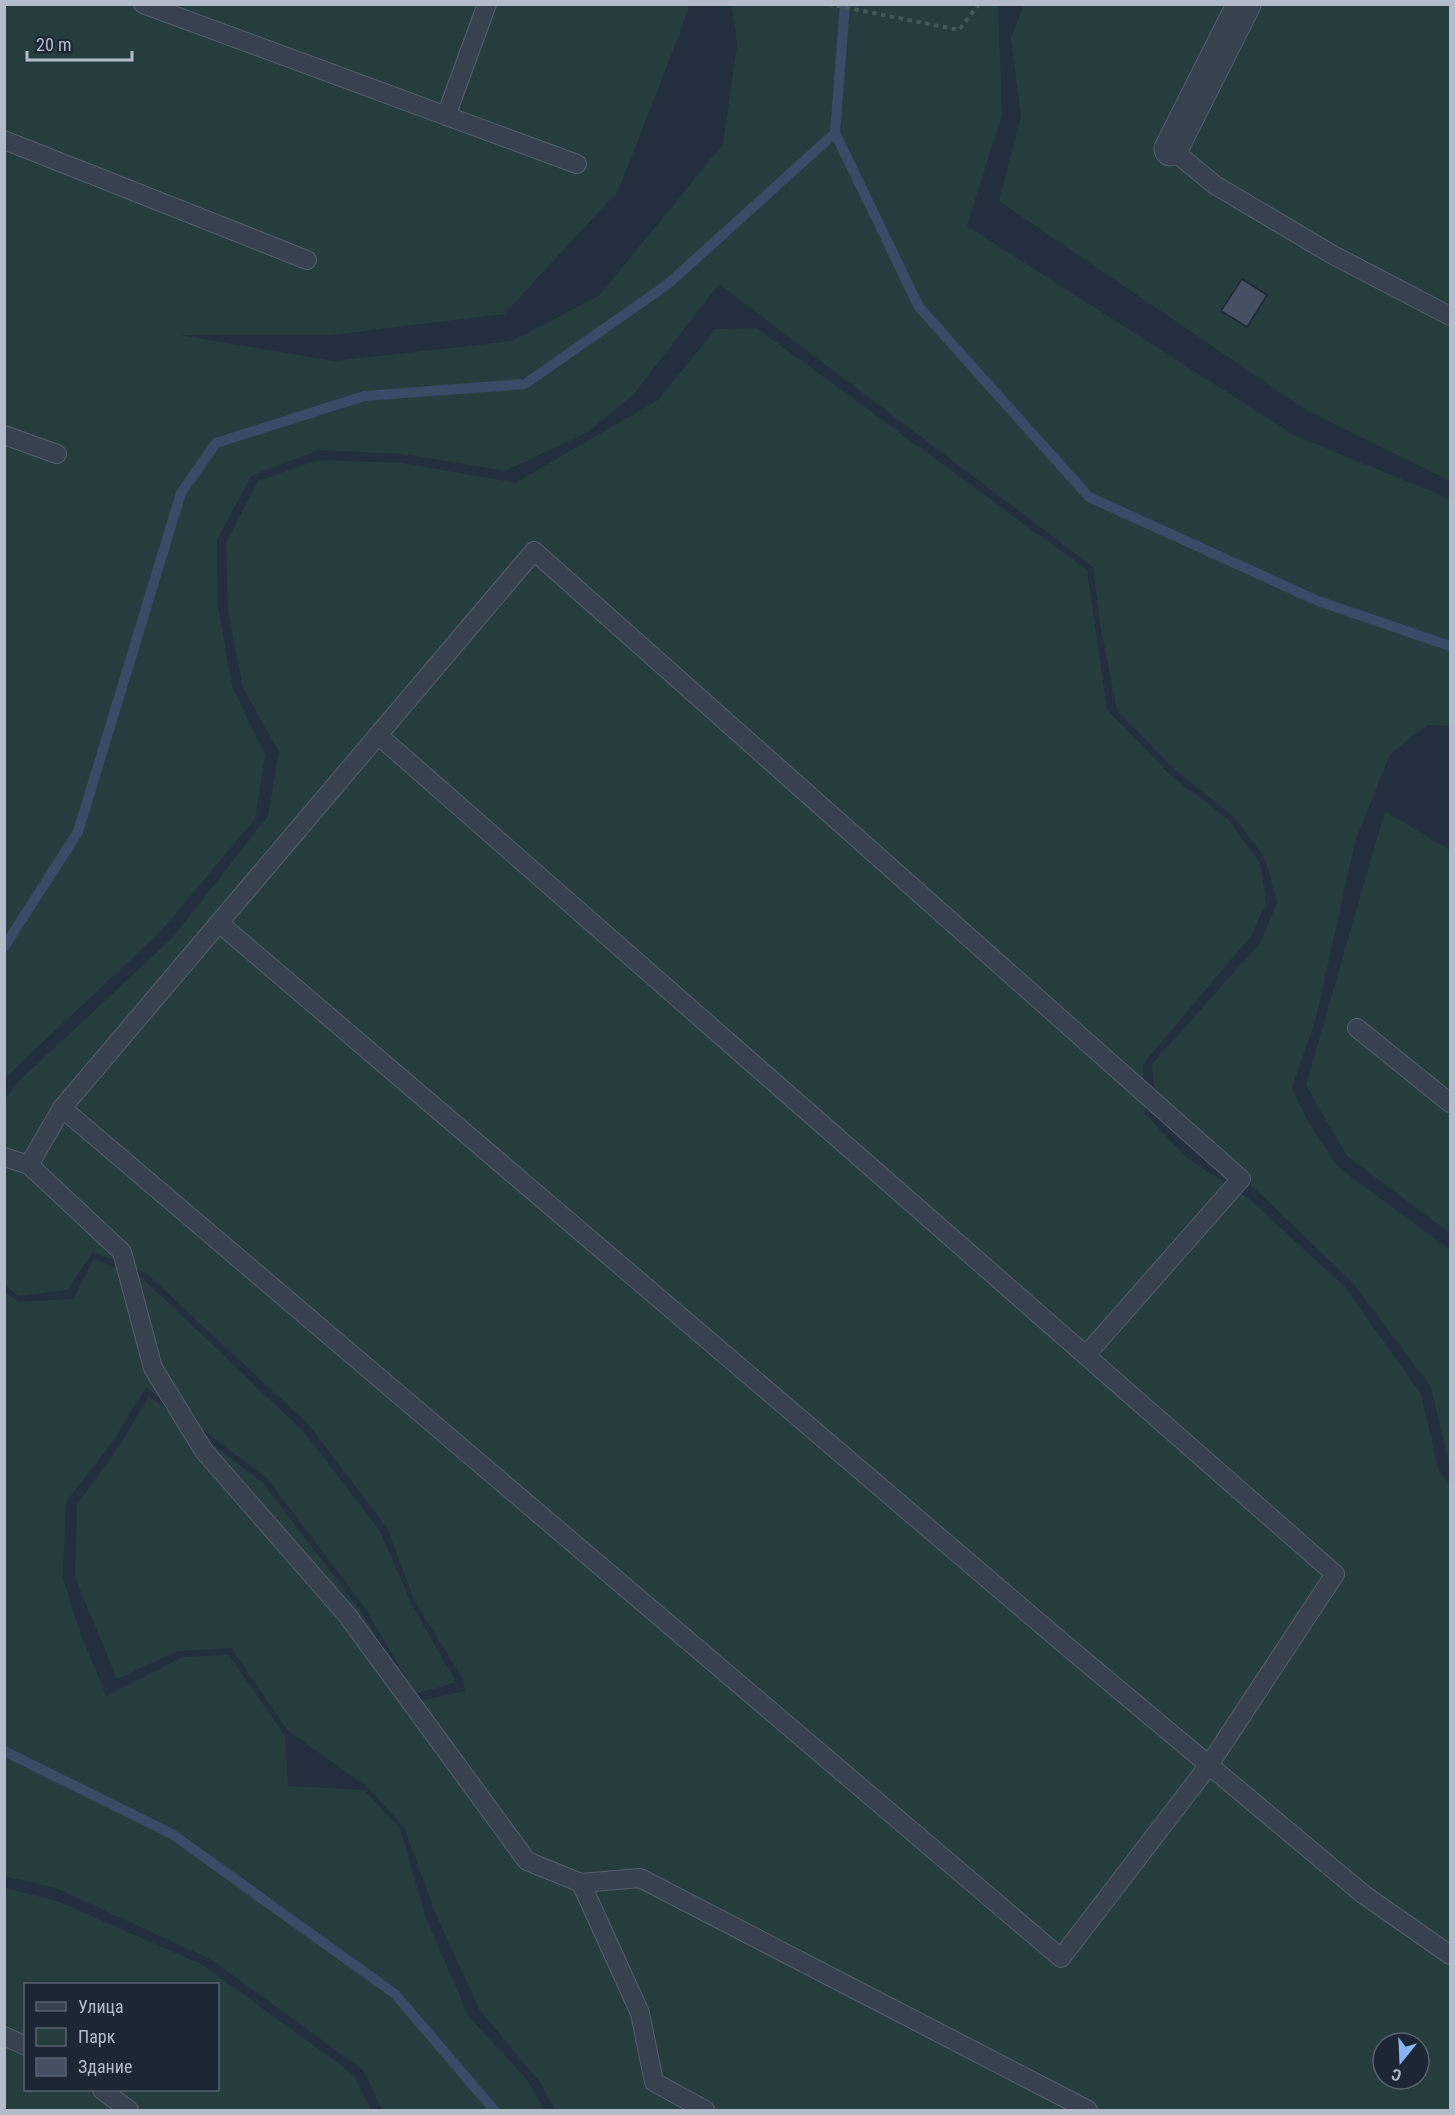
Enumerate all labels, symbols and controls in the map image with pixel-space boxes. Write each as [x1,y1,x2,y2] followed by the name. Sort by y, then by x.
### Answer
[27,24,132,62] scale bar
[36,34,71,55] text: 20 m
[24,1983,219,2091] legend
[78,1996,124,2017] text: Улица
[78,2026,116,2047] text: Парк
[1371,2031,1431,2091] north arrow
[78,2056,132,2077] text: Здание
[1389,2064,1404,2085] text: С

